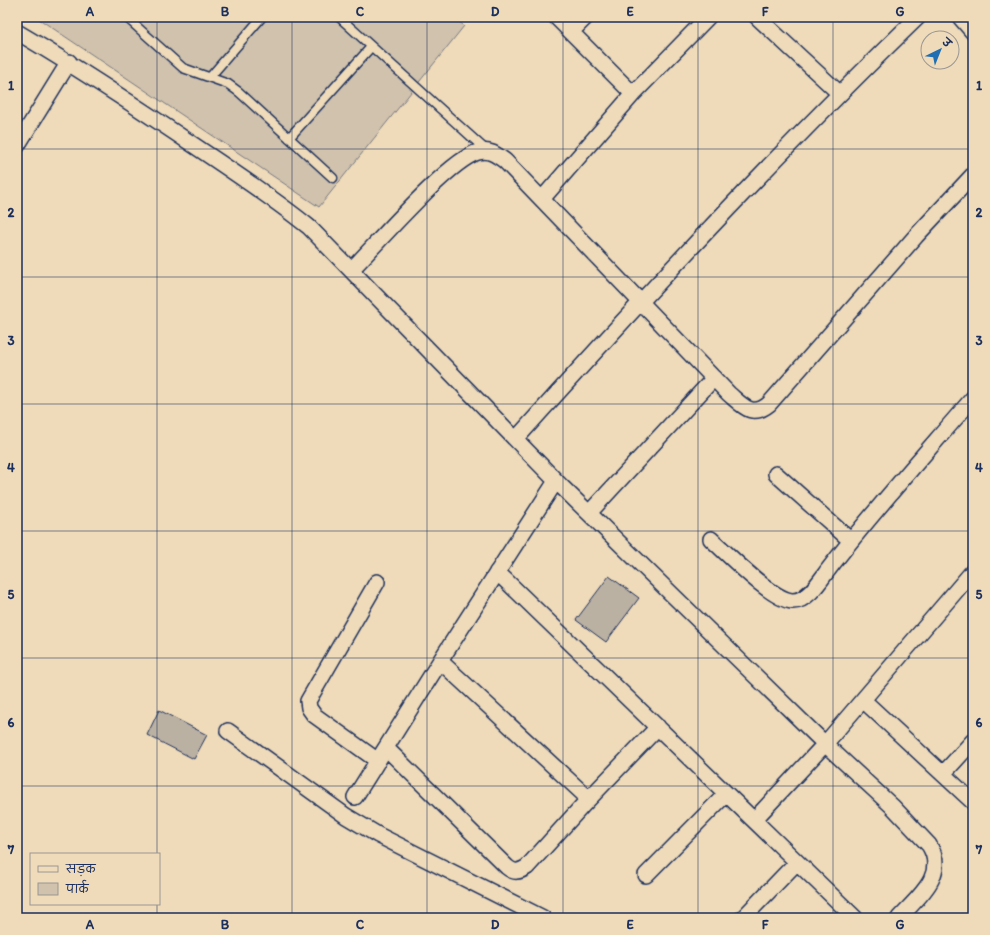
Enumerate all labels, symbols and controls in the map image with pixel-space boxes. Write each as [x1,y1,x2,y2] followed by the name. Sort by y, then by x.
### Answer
[85,4,95,19] text: A
[221,4,230,19] text: B
[356,4,365,19] text: C
[491,4,500,19] text: D
[626,4,634,19] text: E
[762,4,769,19] text: F
[896,4,905,19] text: G
[920,30,960,70] north arrow
[939,35,955,51] text: उ
[8,78,14,93] text: 1
[976,78,982,93] text: 1
[8,205,15,220] text: 2
[976,205,983,220] text: 2
[7,333,15,348] text: 3
[975,333,983,348] text: 3
[7,460,15,475] text: 4
[975,460,983,475] text: 4
[8,587,15,602] text: 5
[976,587,983,602] text: 5
[8,715,15,730] text: 6
[976,715,983,730] text: 6
[7,842,15,857] text: 7
[975,842,983,857] text: 7
[30,853,160,905] legend
[65,862,97,877] text: सड़क
[65,879,90,896] text: पार्क
[85,917,95,932] text: A
[221,917,230,932] text: B
[356,917,365,932] text: C
[491,917,500,932] text: D
[626,917,634,932] text: E
[762,917,769,932] text: F
[896,917,905,932] text: G

